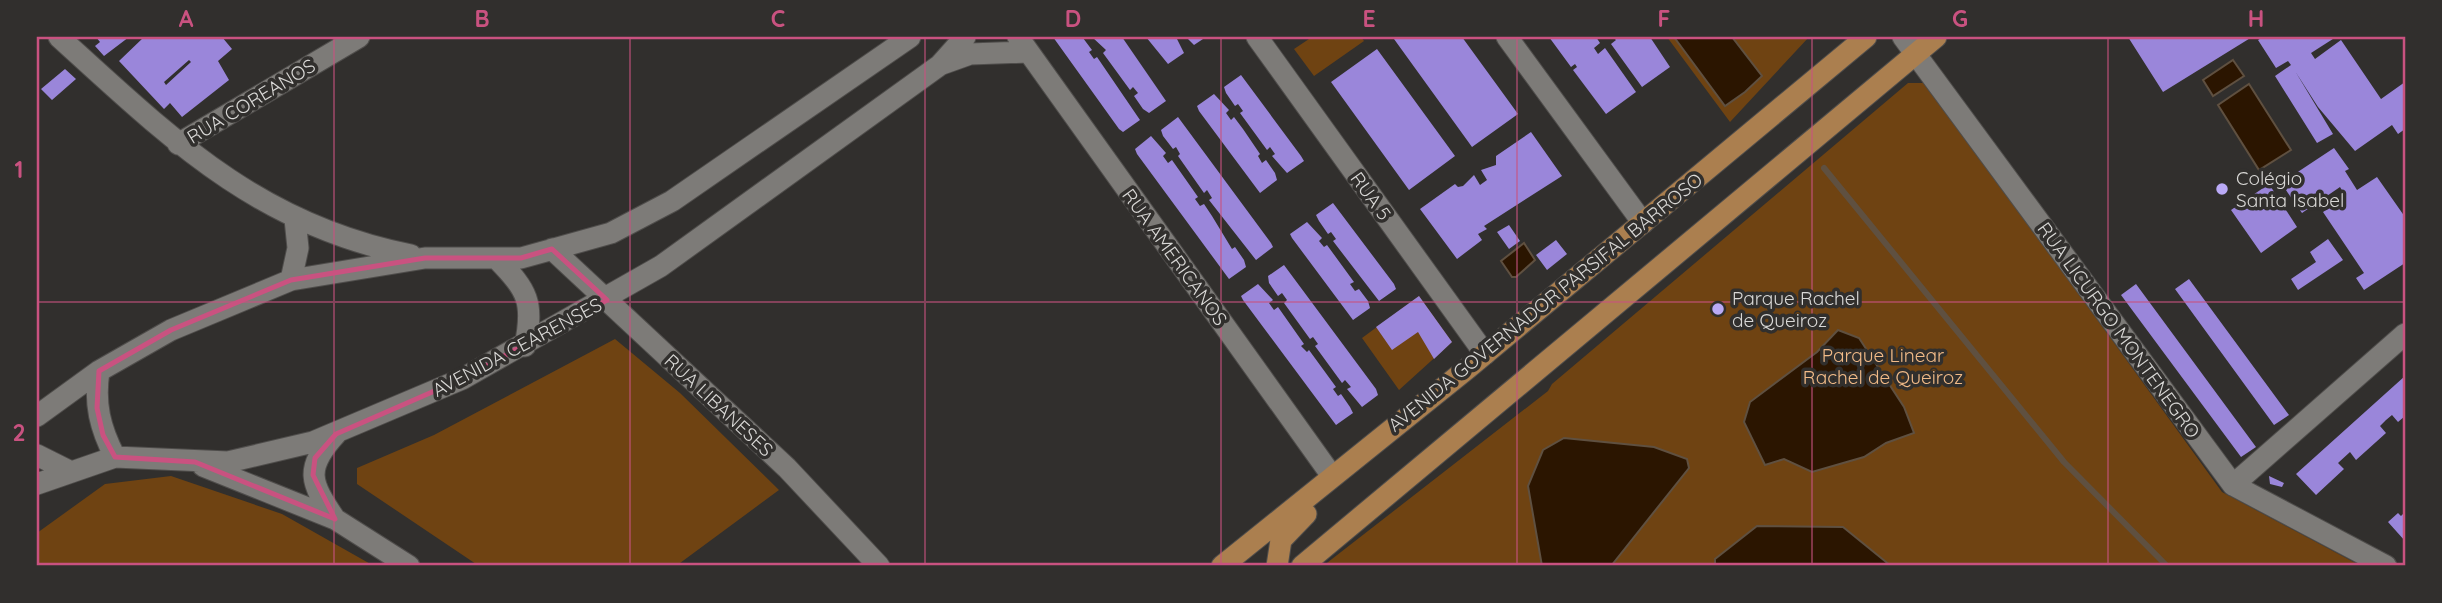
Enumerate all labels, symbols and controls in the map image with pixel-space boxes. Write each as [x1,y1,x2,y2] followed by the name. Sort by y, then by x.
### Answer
[179,4,194,33] text: A
[474,4,490,33] text: B
[771,4,785,33] text: C
[1065,4,1081,33] text: D
[1362,4,1376,33] text: E
[1658,4,1670,33] text: F
[1952,4,1968,33] text: G
[2248,4,2264,33] text: H
[183,53,319,149] street label: RUA COREANOS
[15,155,23,184] text: 1
[2236,166,2344,212] place label: Colégio Santa Isabel
[1345,167,1397,225] street label: RUA 5
[1383,167,1707,437] street label: AVENIDA GOVERNADOR PARSIFAL BARROSO
[2214,181,2230,197] marker: Colégio Santa Isabel
[1117,184,1233,330] street label: RUA AMERICANOS
[2033,217,2205,443] street label: RUA LICURGO MONTENEGRO
[1732,286,1860,332] place label: Parque Rachel de Queiroz
[428,292,606,402] street label: AVENIDA CEARENSES
[1710,301,1726,317] marker: Parque Rachel de Queiroz
[1803,343,1963,389] park label: Parque Linear Rachel de Queiroz
[660,349,778,461] street label: RUA LIBANESES
[12,418,26,447] text: 2

